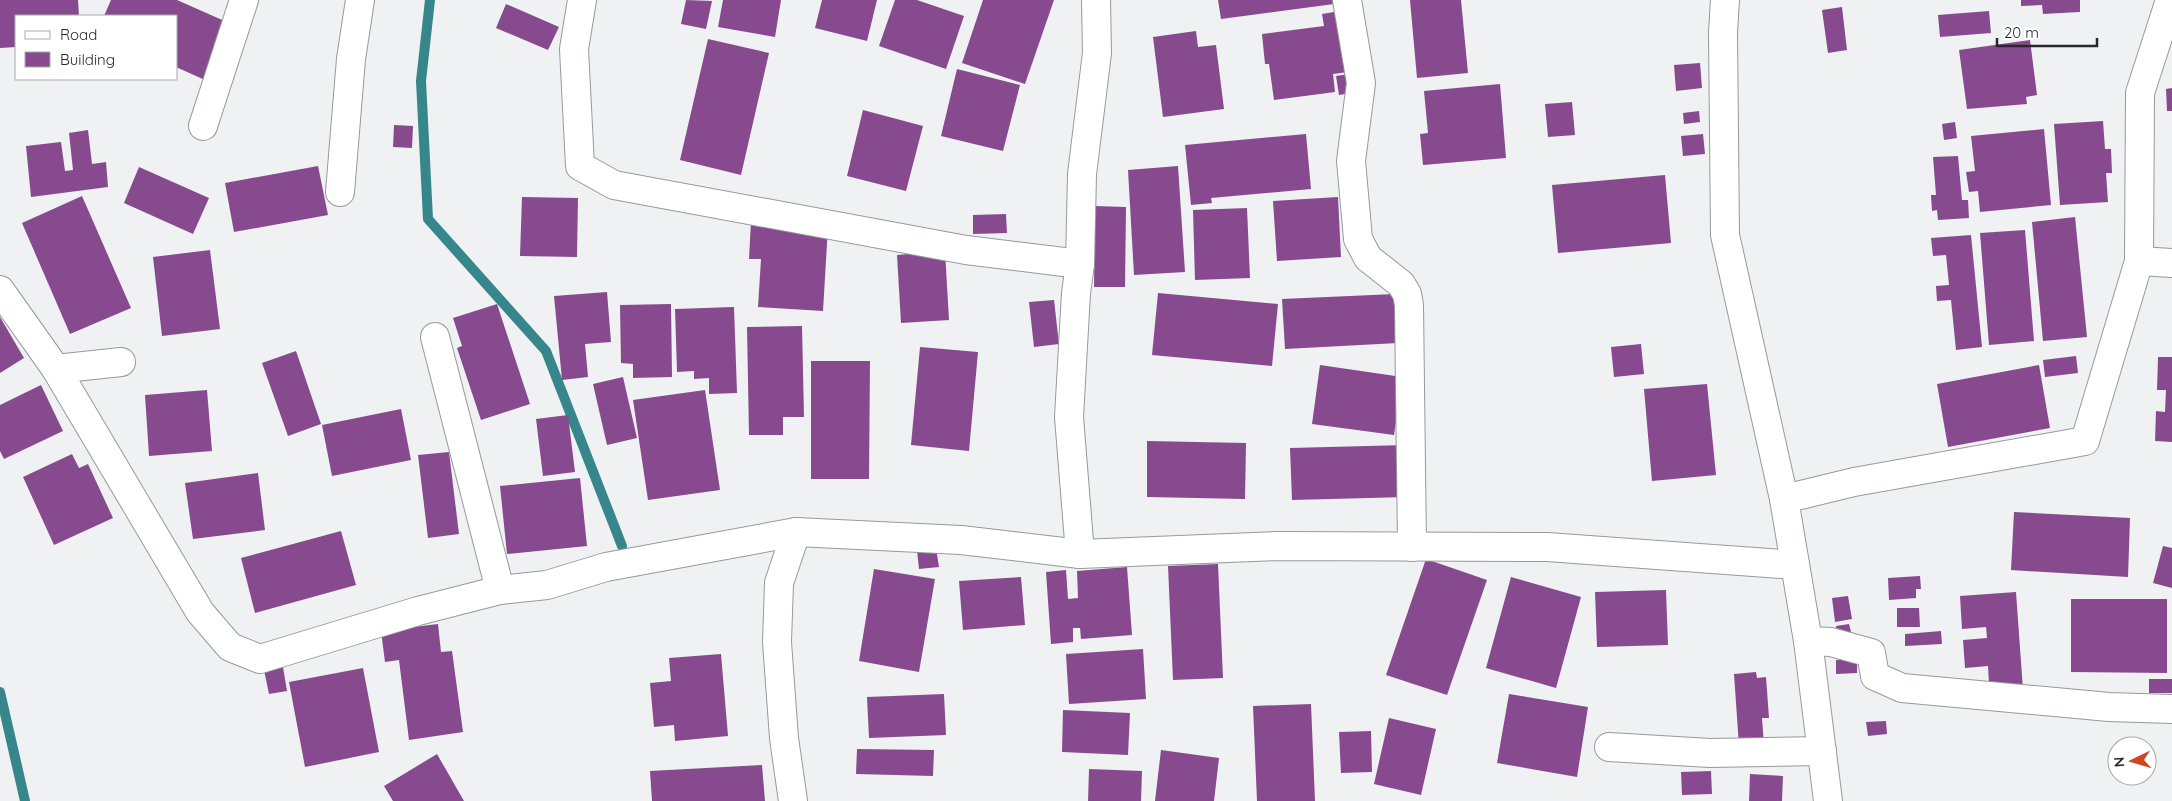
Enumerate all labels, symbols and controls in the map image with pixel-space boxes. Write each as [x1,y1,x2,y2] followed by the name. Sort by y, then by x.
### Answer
[15,15,178,80] legend
[1997,15,2097,47] scale bar
[2004,23,2039,42] text: 20 m
[60,25,97,44] text: Road
[60,50,115,69] text: Building
[2107,736,2157,786] north arrow
[2110,756,2128,768] text: N

